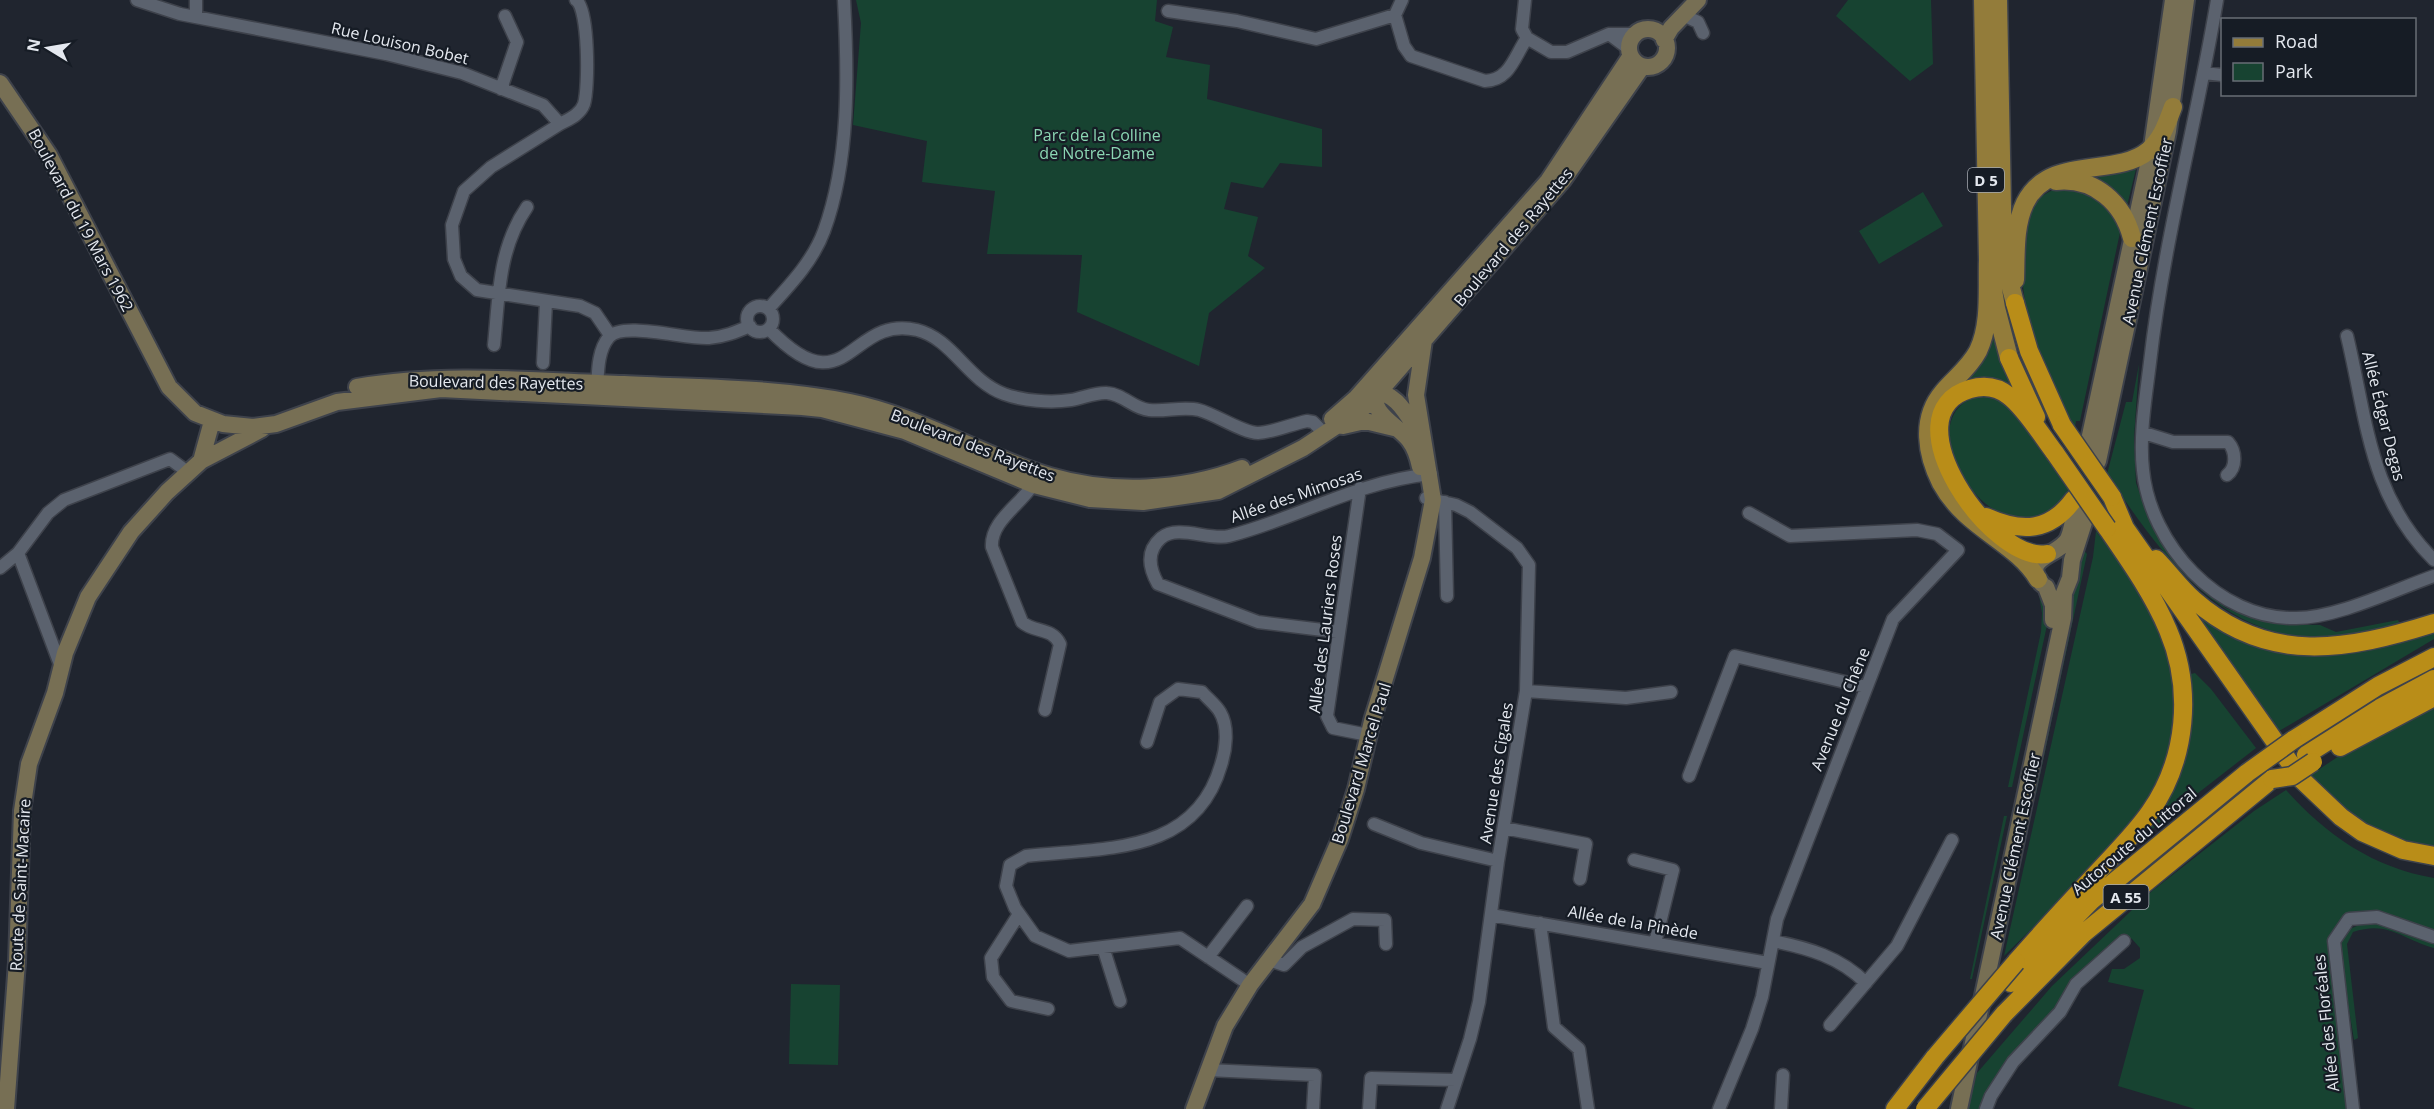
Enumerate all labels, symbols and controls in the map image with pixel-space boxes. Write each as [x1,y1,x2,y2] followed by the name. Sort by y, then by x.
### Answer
[329,17,471,70] street label: Rue Louison Bobet
[18,18,78,78] north arrow
[2221,18,2416,96] legend
[2275,29,2318,53] text: Road
[21,37,45,54] text: N
[2275,59,2313,83] text: Park
[1033,124,1161,164] park label: Parc de la Colline de Notre-Dame
[23,125,139,315] street label: Boulevard du 19 Mars 1962
[2116,135,2178,326] street label: Avenue Clément Escoffier
[1448,163,1578,311] street label: Boulevard des Rayettes
[1968,168,2004,192] road number: D 5
[2357,349,2411,483] street label: Allée Édgar Degas
[409,369,583,395] street label: Boulevard des Rayettes
[888,403,1058,487] street label: Boulevard des Rayettes
[1227,462,1365,528] street label: Allée des Mimosas
[1303,534,1347,714] street label: Allée des Lauriers Roses
[1805,644,1875,774] street label: Avenue du Chêne
[1326,680,1396,846] street label: Boulevard Marcel Paul
[1474,701,1518,845] street label: Avenue des Cigales
[1984,750,2046,941] street label: Avenue Clément Escoffier
[2067,782,2201,900] street label: Autoroute du Littoral
[4,798,36,972] street label: Route de Saint-Macaire
[2104,885,2148,909] road number: A 55
[1566,900,1700,944] street label: Allée de la Pinède
[2308,953,2344,1093] street label: Allée des Floréales

